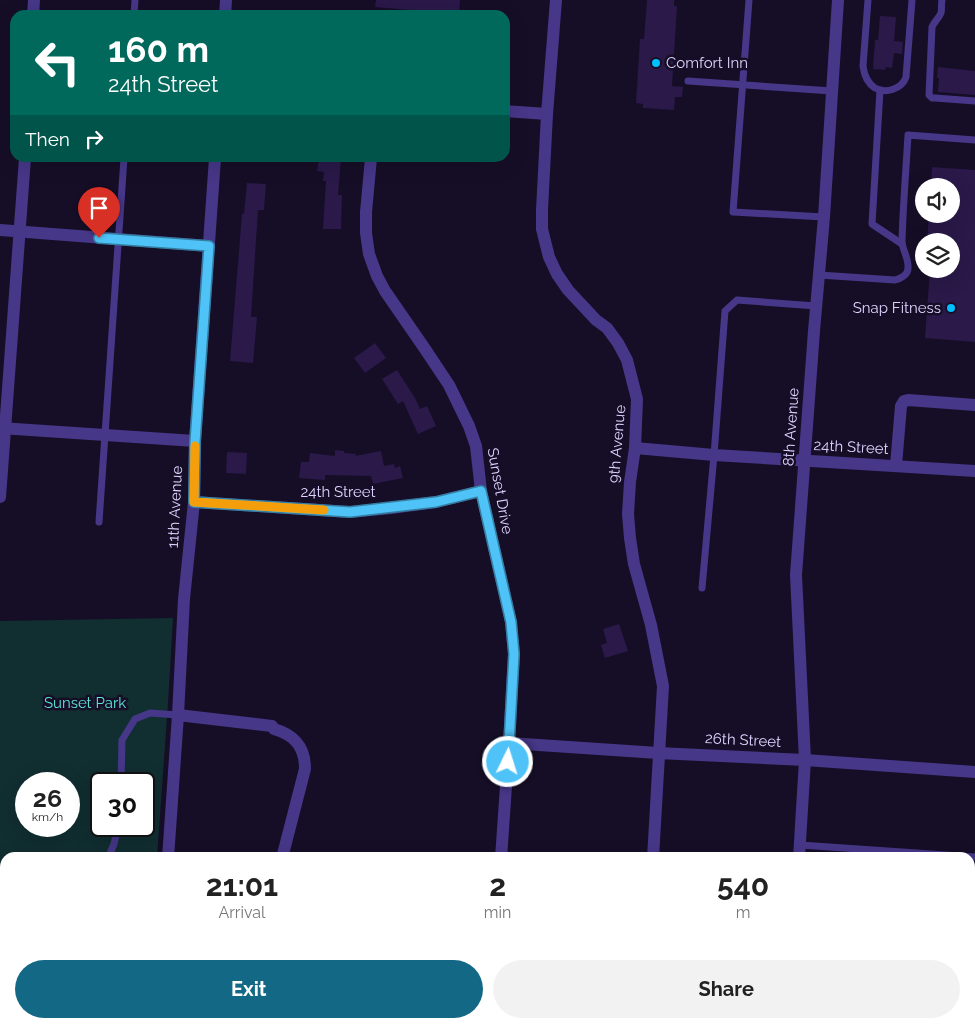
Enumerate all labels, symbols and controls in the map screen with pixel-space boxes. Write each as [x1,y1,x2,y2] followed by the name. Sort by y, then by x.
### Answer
[108,29,209,70] text: 160 m
[25,30,90,95] icon: left
[666,54,748,72] place label: Comfort Inn
[650,57,662,69] marker: Comfort Inn
[108,71,218,97] text: 24th Street
[80,125,108,153] icon: right
[25,128,70,150] text: Then
[915,178,960,278] map controls
[915,178,960,223] button: sound
[78,187,120,238] pin
[85,194,113,222] icon: arrive
[915,233,960,278] button: layers
[853,299,941,317] place label: Snap Fitness
[945,302,957,314] marker: Snap Fitness
[779,387,803,467] street label: 8th Avenue
[605,404,629,484] street label: 9th Avenue
[813,436,889,458] street label: 24th Street
[484,446,516,536] street label: Sunset Drive
[164,465,186,549] street label: 11th Avenue
[300,483,376,501] street label: 24th Street
[44,694,126,712] park label: Sunset Park
[705,729,781,751] street label: 26th Street
[481,735,533,787] position arrow
[90,772,155,837] speed limit sign: 30
[33,783,62,813] text: 26
[32,810,63,824] text: km/h
[206,868,278,903] text: 21:01
[489,868,506,903] text: 2
[717,868,769,903] text: 540
[218,903,265,922] text: Arrival
[484,903,511,922] text: min
[736,903,751,922] text: m
[15,960,483,1018] button: Exit
[493,960,960,1018] button: Share

